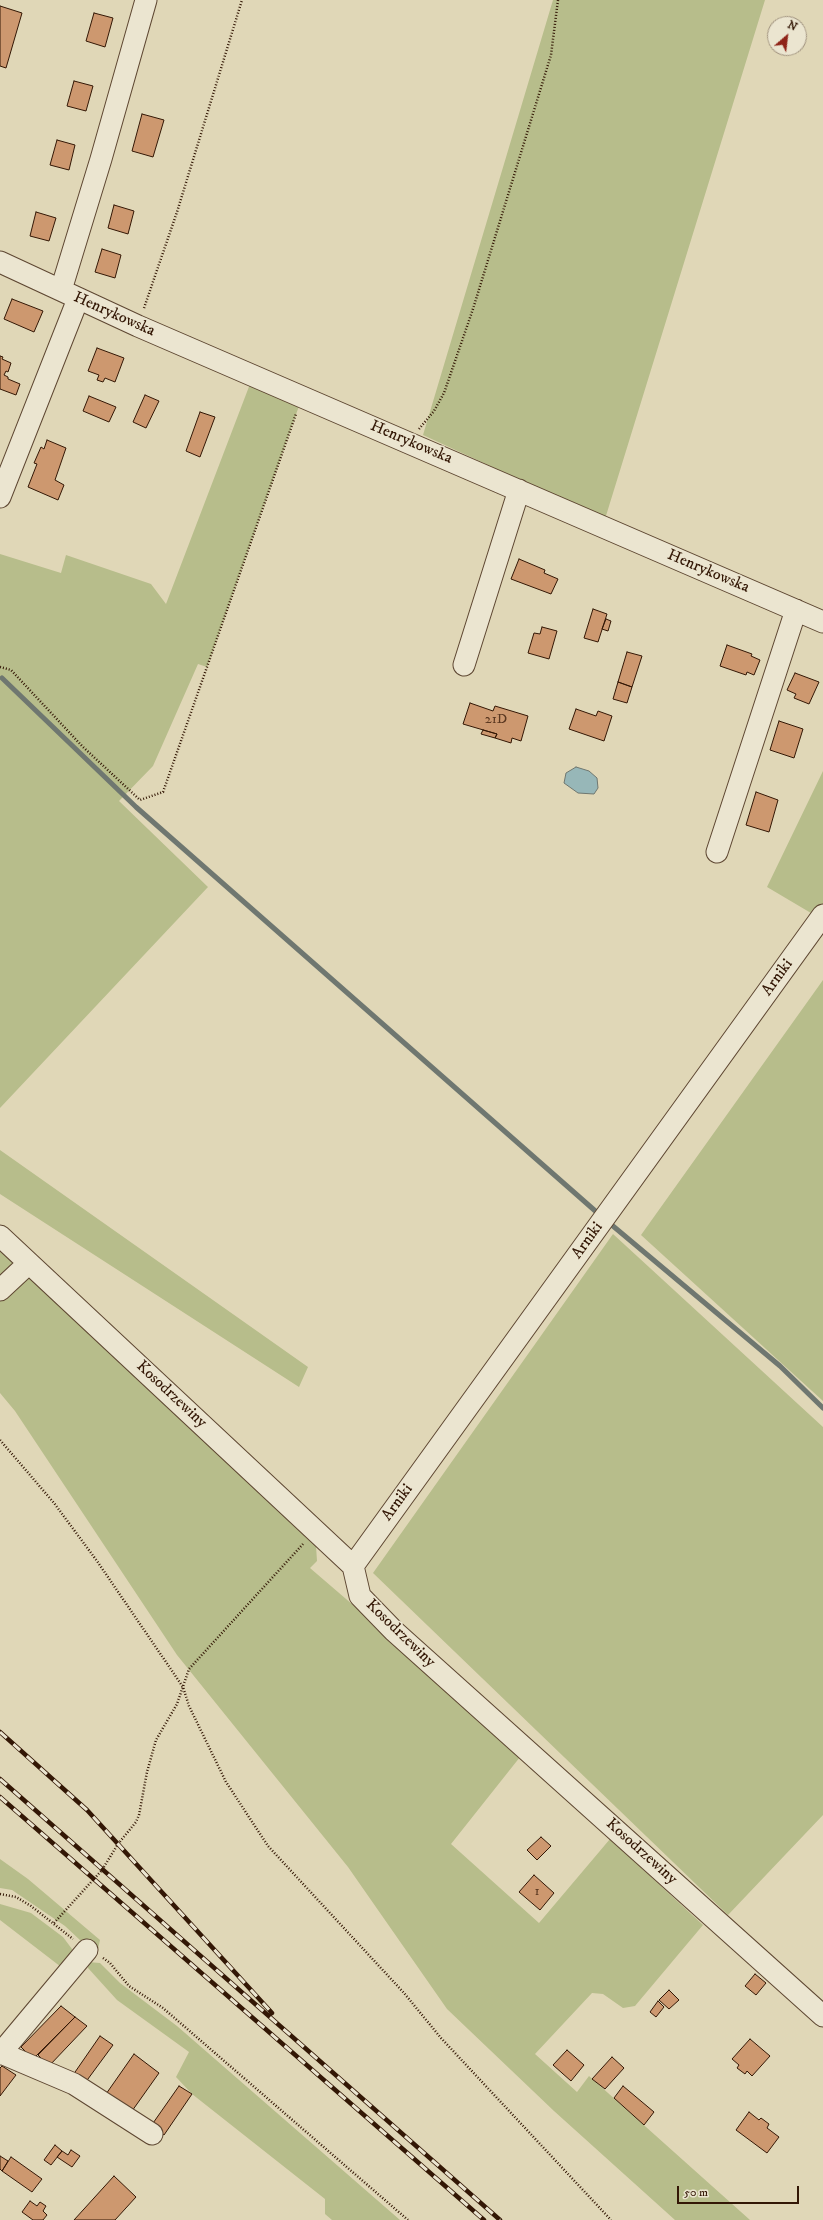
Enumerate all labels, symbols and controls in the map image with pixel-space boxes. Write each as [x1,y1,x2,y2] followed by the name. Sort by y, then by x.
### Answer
[767,16,807,56] north arrow
[785,18,799,35] text: N
[70,288,158,342] street label: Henrykowska
[367,417,455,469] street label: Henrykowska
[664,546,752,598] street label: Henrykowska
[485,712,507,728] house number: 21D
[758,956,798,1000] street label: Arniki
[568,1219,608,1263] street label: Arniki
[132,1357,210,1433] street label: Kosodrzewiny
[378,1481,418,1525] street label: Arniki
[361,1596,439,1672] street label: Kosodrzewiny
[601,1815,681,1889] street label: Kosodrzewiny
[534,1884,540,1900] house number: 1
[679,2178,801,2204] scale bar
[684,2185,708,2200] text: 50 m

